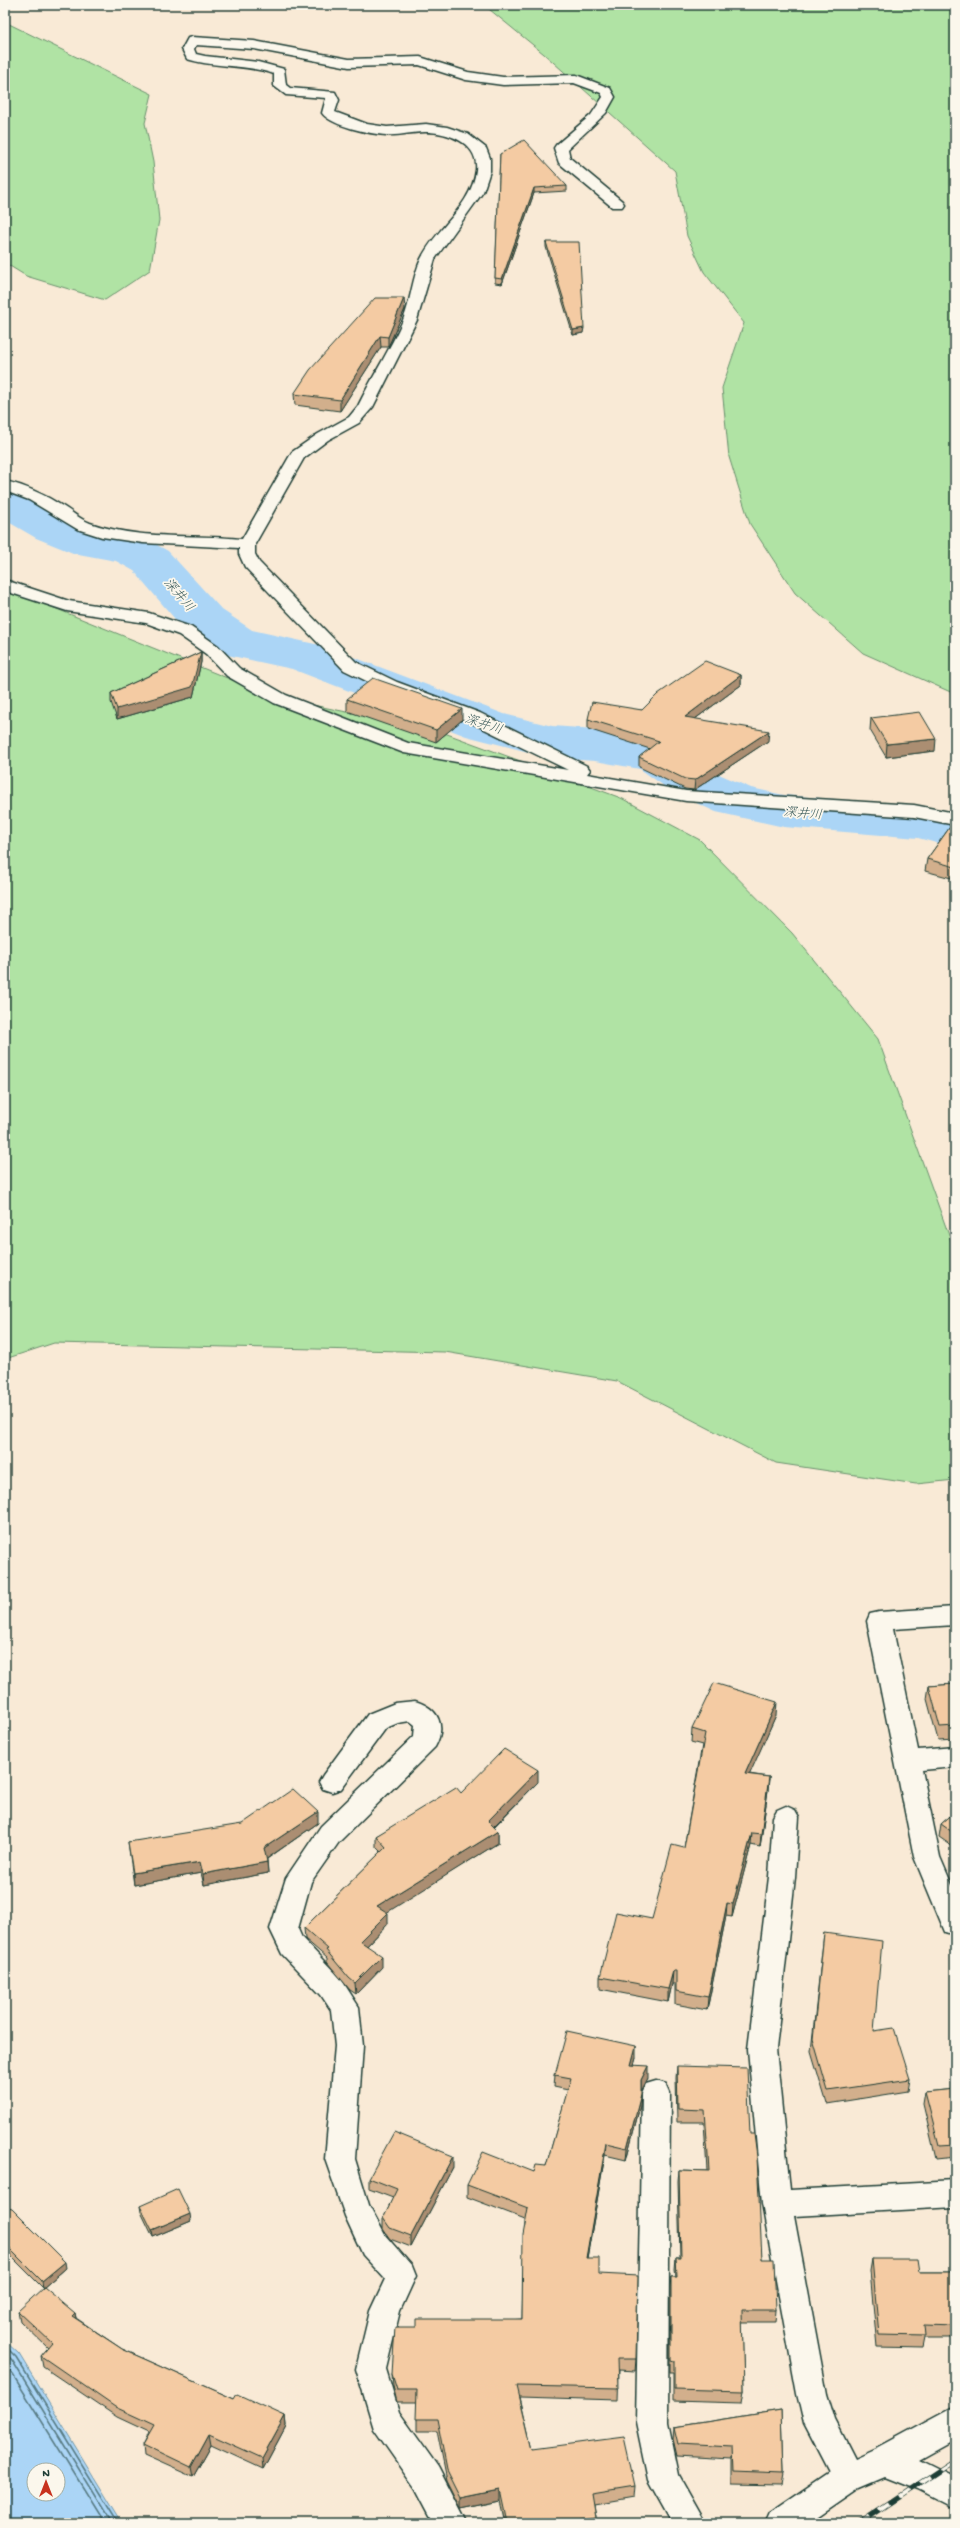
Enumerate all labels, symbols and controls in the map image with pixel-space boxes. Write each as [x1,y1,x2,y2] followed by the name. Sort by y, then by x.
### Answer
[160,575,197,615] water label: 深井川
[462,711,504,739] water label: 深井川
[783,804,823,824] water label: 深井川
[26,2462,66,2502] north arrow
[42,2468,50,2480] text: N

